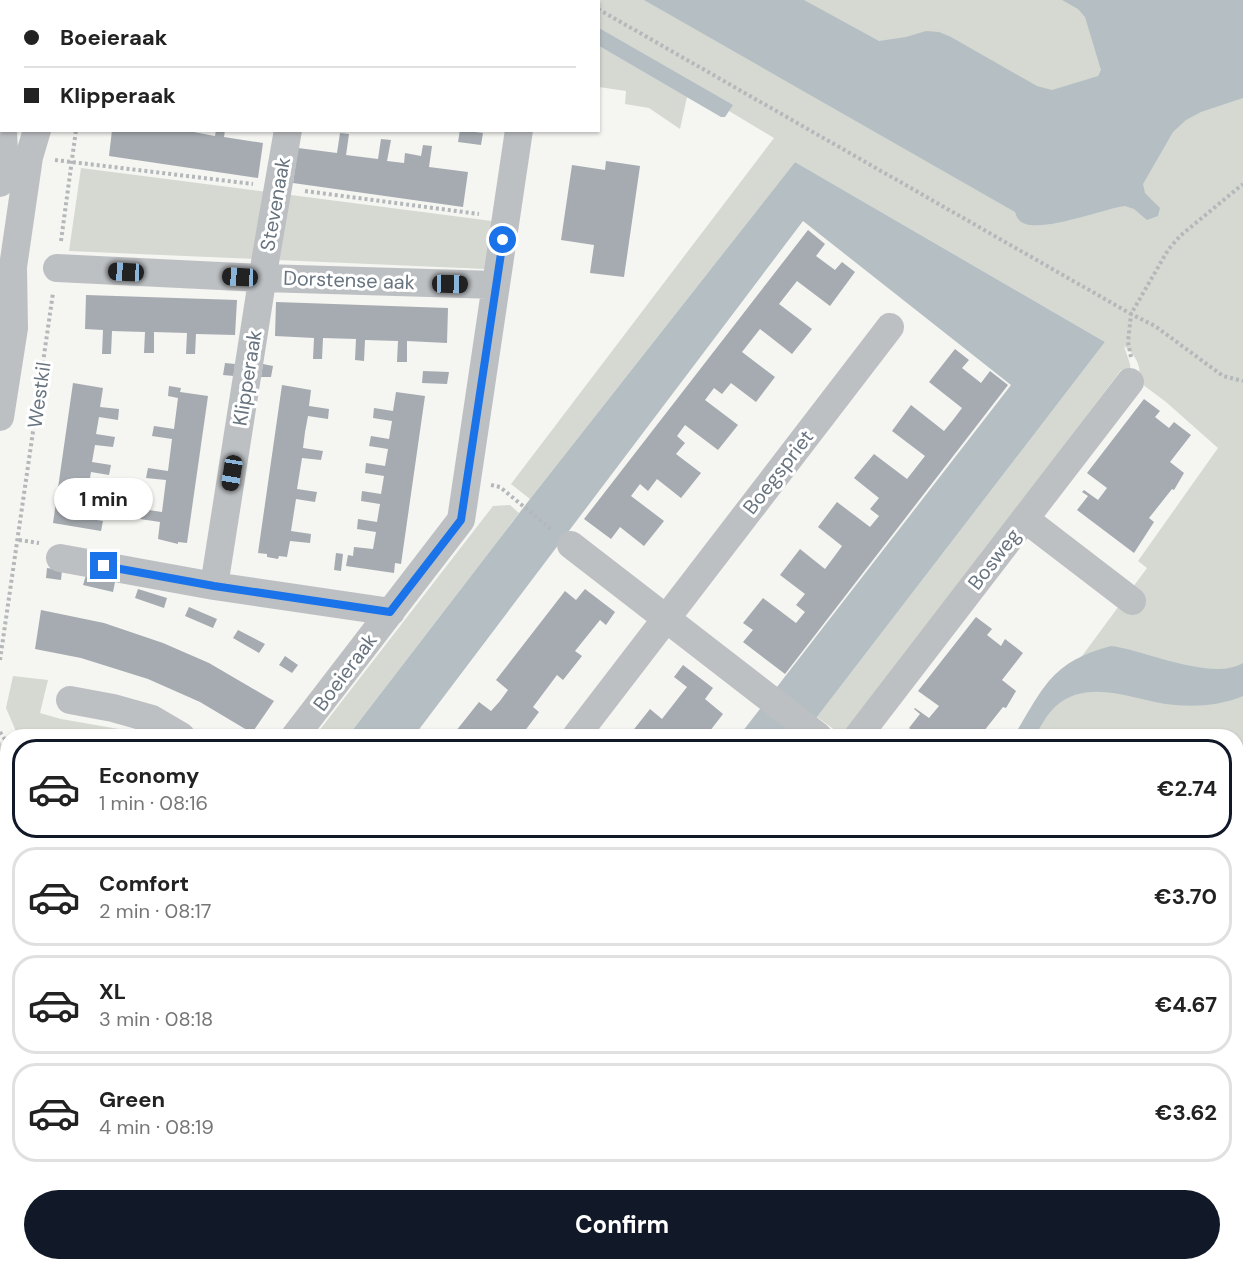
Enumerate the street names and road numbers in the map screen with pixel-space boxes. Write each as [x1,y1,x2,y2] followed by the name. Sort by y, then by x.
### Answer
[254,155,296,253] street label: Stevenaak
[283,265,415,295] street label: Dorstense aak
[227,328,267,428] street label: Klipperaak
[22,360,56,430] street label: Westkil
[737,424,819,519] street label: Boegspriet
[962,523,1026,595] street label: Bosweg
[307,628,383,716] street label: Boeieraak

